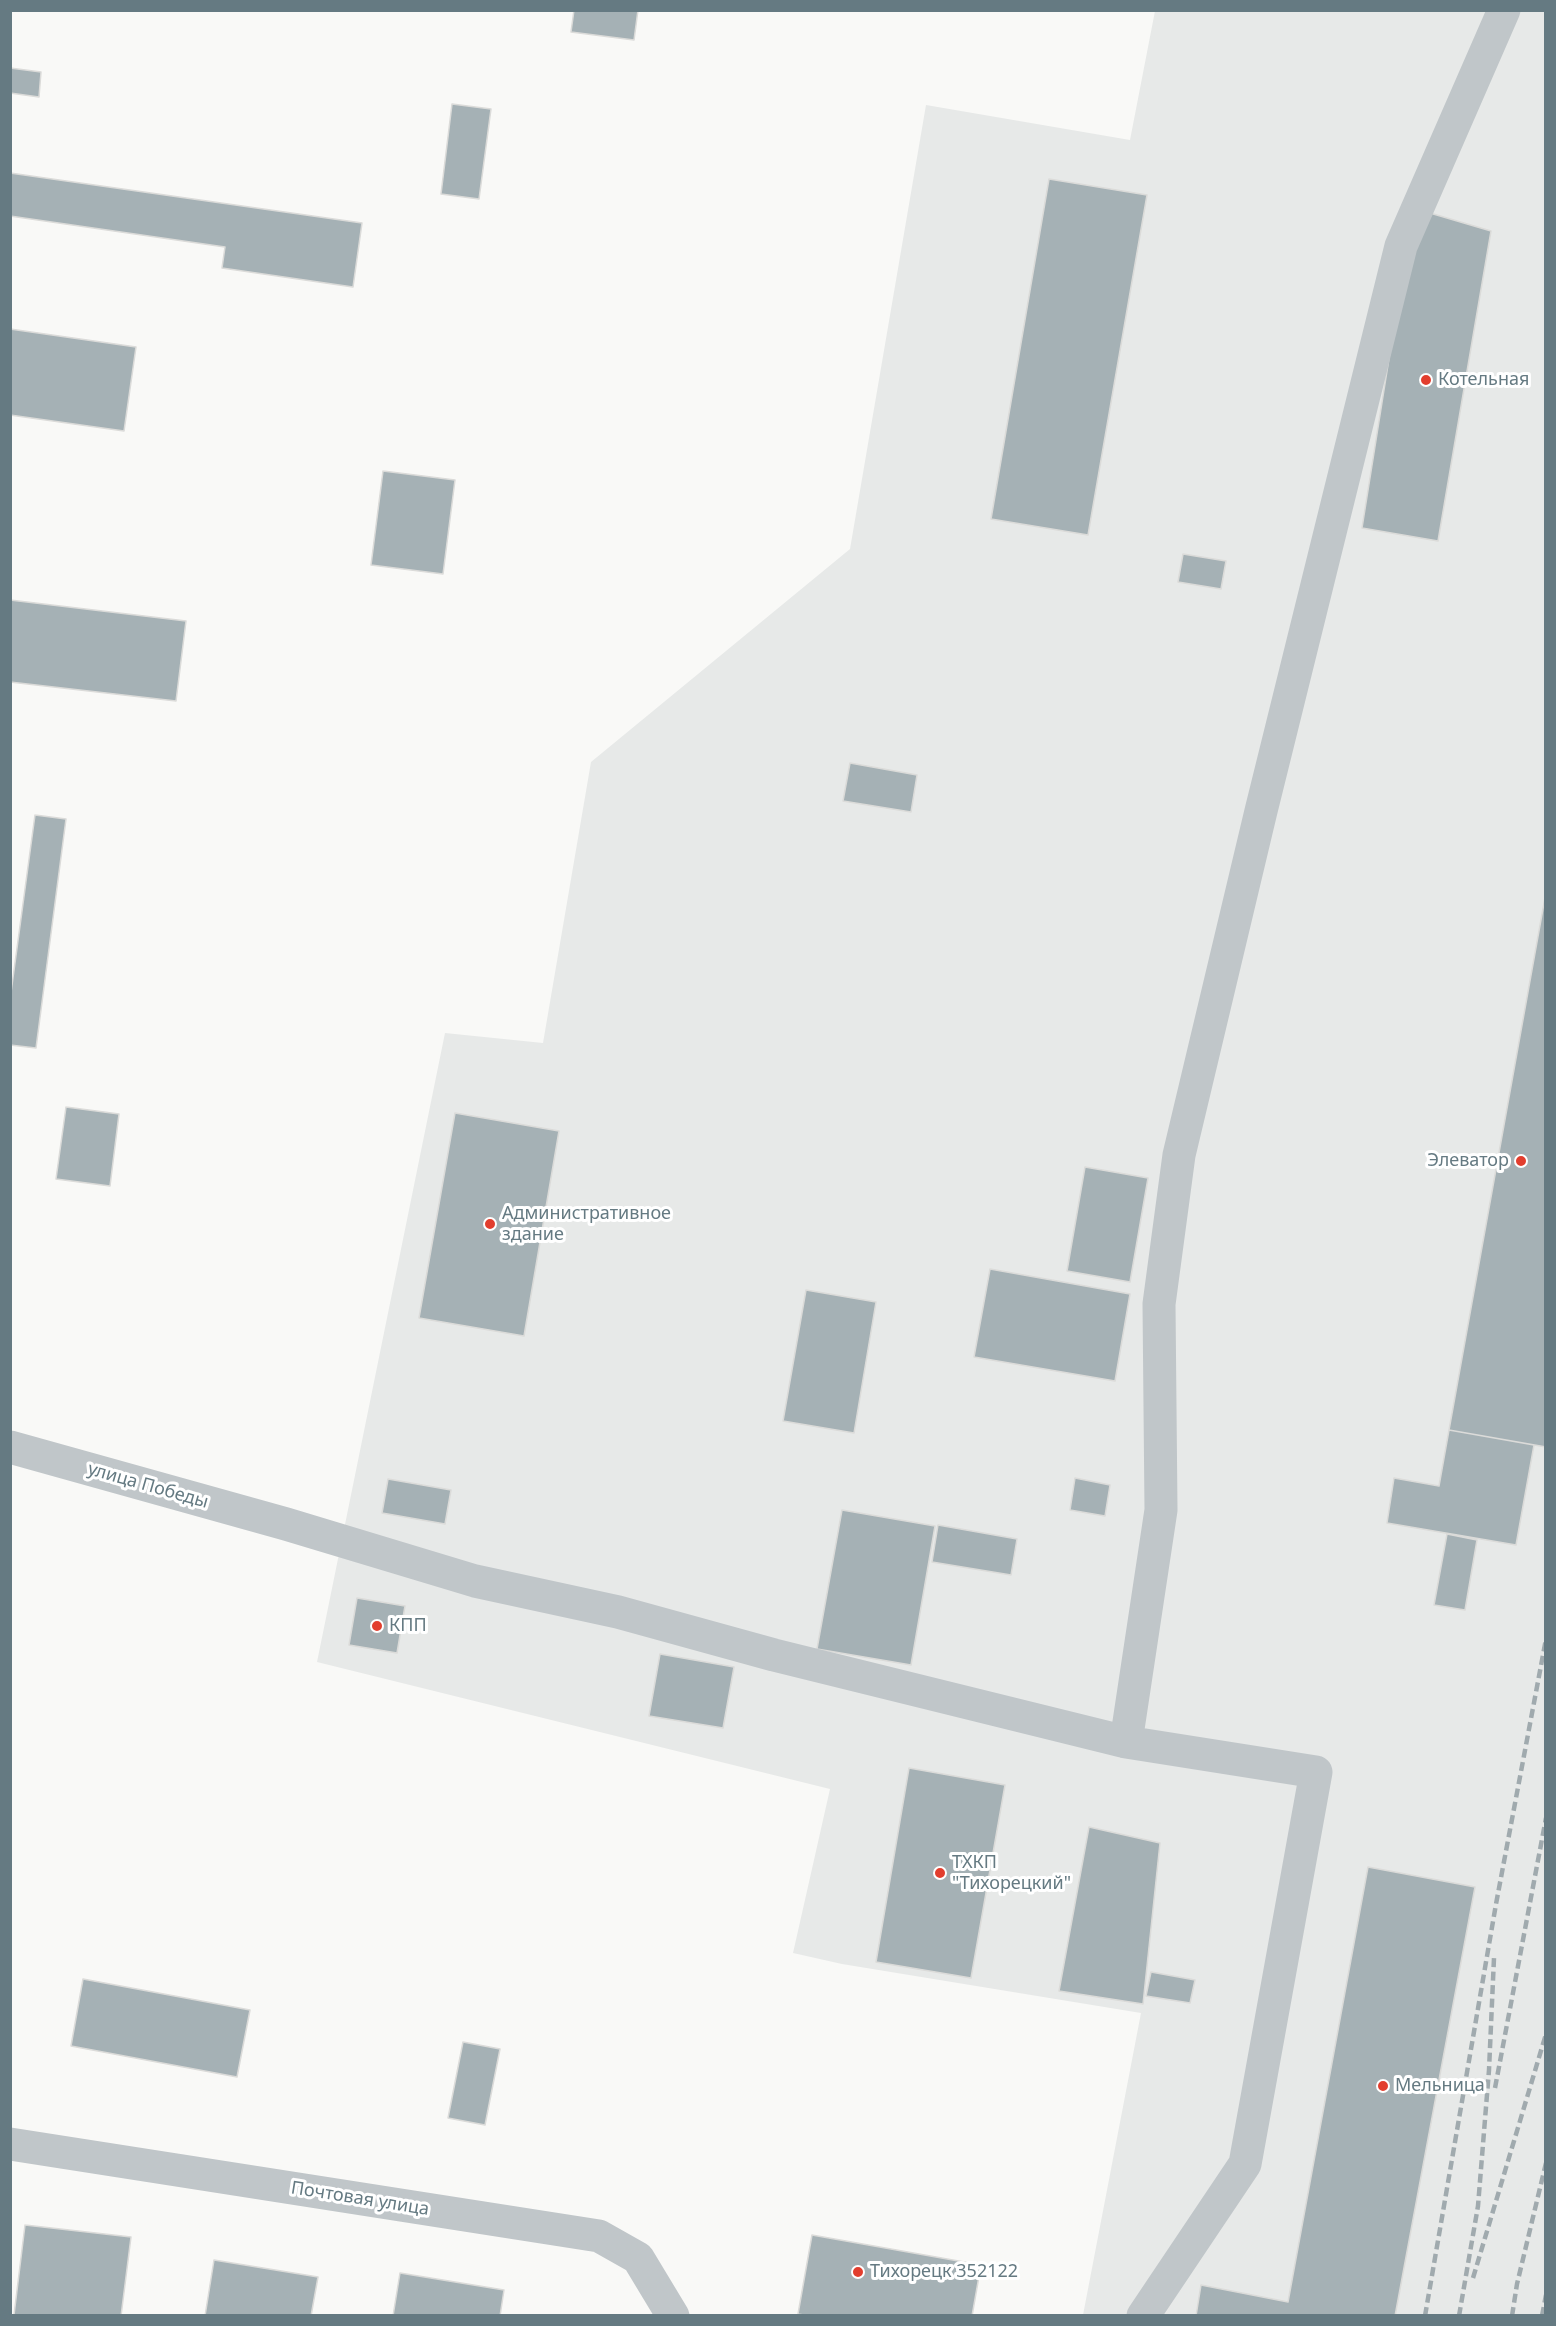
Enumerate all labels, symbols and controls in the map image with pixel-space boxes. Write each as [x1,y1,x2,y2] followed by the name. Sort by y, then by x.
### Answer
[1438,369,1529,391] place label: Котельная
[1419,373,1433,387] marker: Котельная
[1427,1150,1509,1172] place label: Элеватор
[1514,1154,1528,1168] marker: Элеватор
[502,1203,671,1246] place label: Административное здание
[483,1217,497,1231] marker: Административное здание
[85,1458,211,1514] street label: улица Победы
[389,1615,427,1637] place label: КПП
[370,1619,384,1633] marker: КПП
[952,1852,1071,1894] place label: ТХКП "Тихорецкий"
[933,1866,947,1880] marker: ТХКП "Тихорецкий"
[1395,2075,1485,2097] place label: Мельница
[1376,2079,1390,2093] marker: Мельница
[289,2177,431,2221] street label: Почтовая улица
[870,2261,1018,2283] place label: Тихорецк 352122
[851,2265,865,2279] marker: Тихорецк 352122

